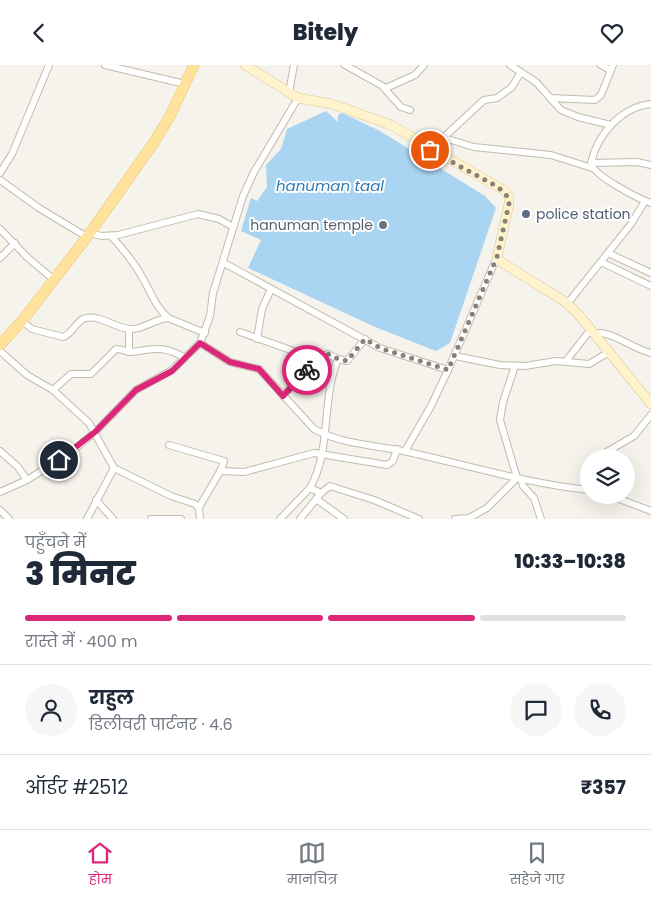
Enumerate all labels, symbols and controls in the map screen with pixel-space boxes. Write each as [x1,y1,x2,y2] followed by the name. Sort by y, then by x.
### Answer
[293,17,358,48] text: Bitely
[25,19,53,47] icon: back
[598,19,626,47] icon: heart
[409,129,451,171] pin
[416,136,444,164] icon: bag
[276,175,384,196] water label: hanuman taal
[536,204,631,224] place label: police station
[520,208,532,220] marker: police station
[250,215,373,235] place label: hanuman temple
[377,219,389,231] marker: hanuman temple
[282,345,332,395] courier
[293,356,321,384] icon: bike
[38,439,80,481] pin
[45,446,73,474] icon: home
[580,449,635,504] map controls
[580,449,635,504] button: layers
[25,531,86,554] text: पहुँचने में
[515,548,626,575] text: 10:33–10:38
[25,551,136,596] text: 3 मिनट
[25,630,138,653] text: रास्ते में · 400 m
[25,684,77,736] button: person
[89,684,134,711] text: राहुल
[510,684,562,736] button: chat
[574,684,626,736] button: phone
[89,713,233,736] text: डिलीवरी पार्टनर · 4.6
[25,774,128,801] text: ऑर्डर #2512
[581,774,626,801] text: ₹357
[86,839,114,890] tab: होम
[287,839,337,890] tab: मानचित्र
[510,839,565,890] tab: सहेजे गए

